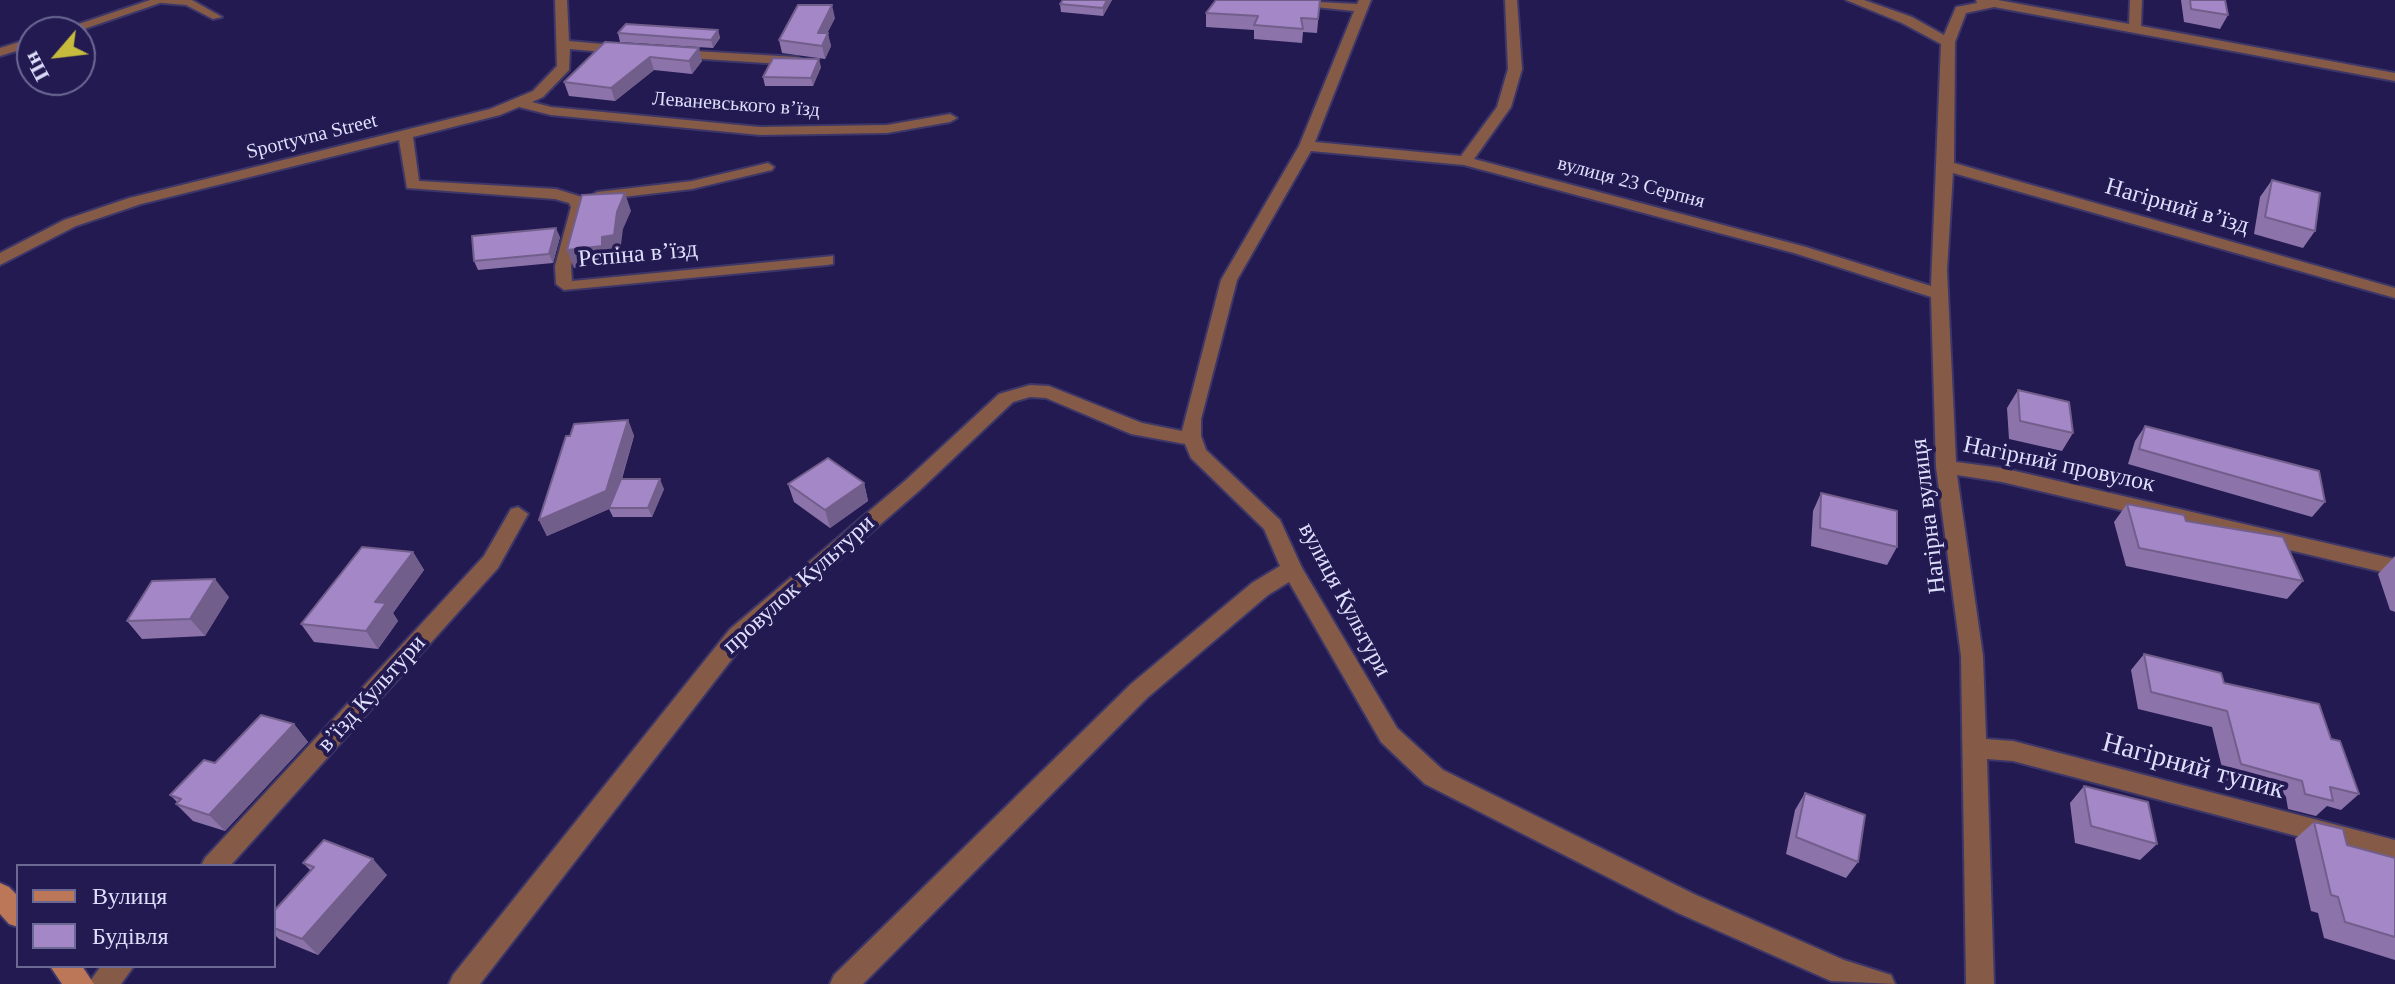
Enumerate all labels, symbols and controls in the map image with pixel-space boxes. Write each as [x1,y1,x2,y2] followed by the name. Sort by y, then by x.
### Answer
[16,16,96,96] north arrow
[18,48,54,86] text: Пн
[651,87,821,123] street label: Леваневського в’їзд
[244,109,380,165] street label: Sportyvna Street
[1555,152,1707,214] street label: вулиця 23 Серпня
[2102,173,2252,241] street label: Нагірний в’їзд
[577,235,699,275] street label: Рєпіна в’їзд
[1961,431,2157,499] street label: Нагірний провулок
[1905,437,1953,595] street label: Нагірна вулиця
[717,509,881,661] street label: провулок Культури
[1291,518,1397,682] street label: вулиця Культури
[312,630,432,758] street label: в’їзд Культури
[2098,727,2288,807] street label: Нагірний тупик
[16,864,276,968] legend
[92,883,167,909] text: Вулиця
[92,923,169,949] text: Будівля

